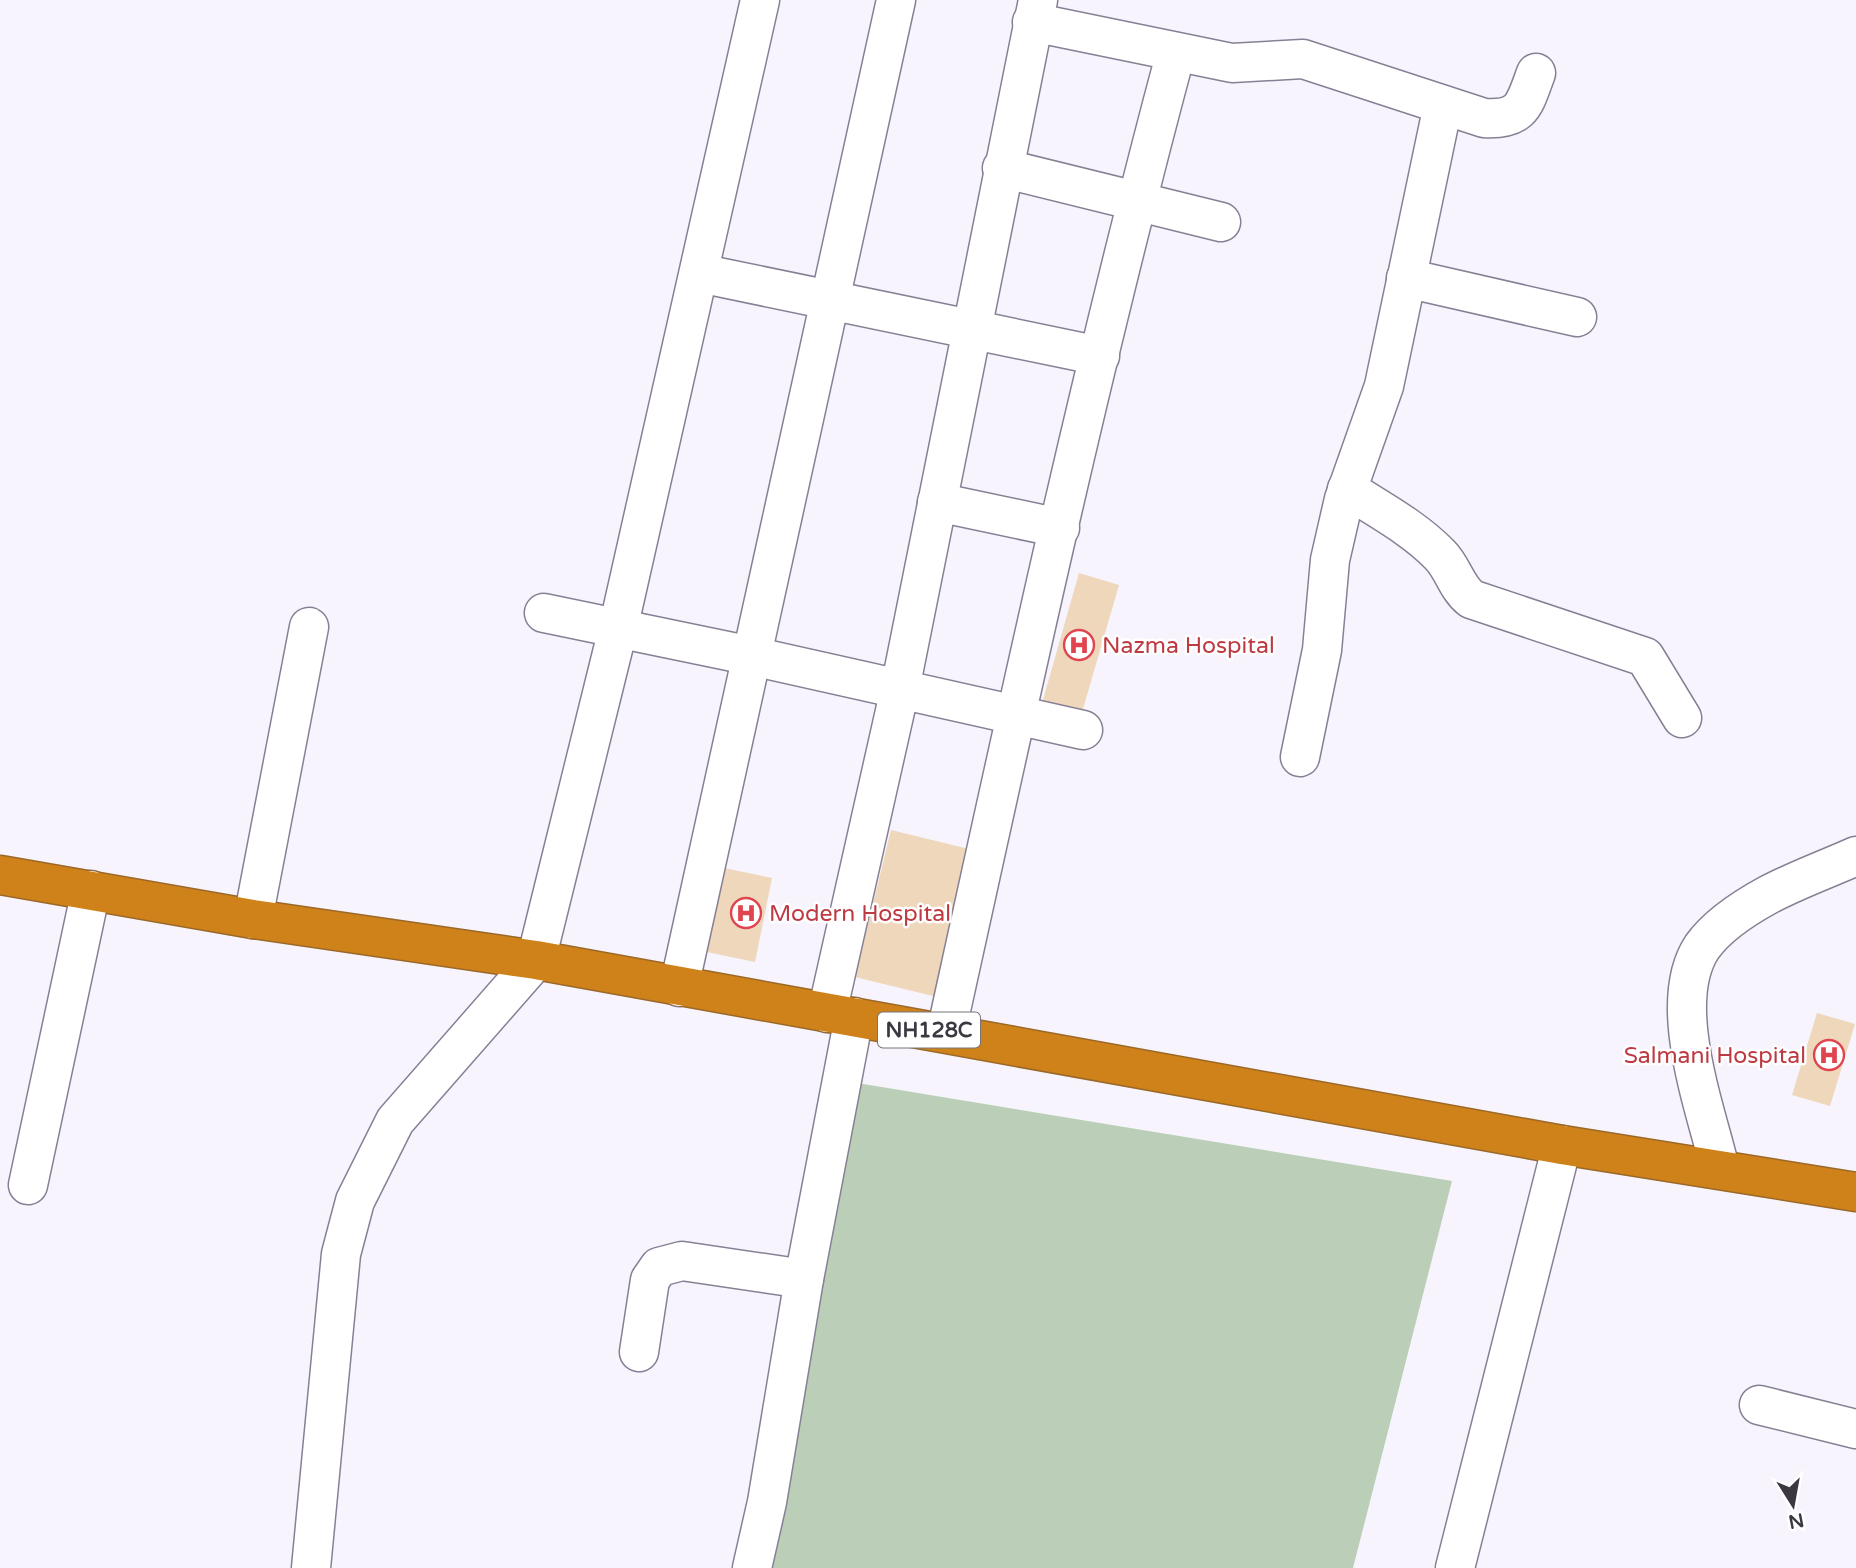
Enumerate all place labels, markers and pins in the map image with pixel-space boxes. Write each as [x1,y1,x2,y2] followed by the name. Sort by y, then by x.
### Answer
[1062,628,1096,662] hospital icon: Nazma Hospital
[1102,632,1275,660] place label: Nazma Hospital
[729,896,763,930] hospital icon: Modern Hospital
[769,900,951,928] place label: Modern Hospital
[1812,1038,1846,1072] hospital icon: Salmani Hospital
[1624,1042,1806,1070] place label: Salmani Hospital

